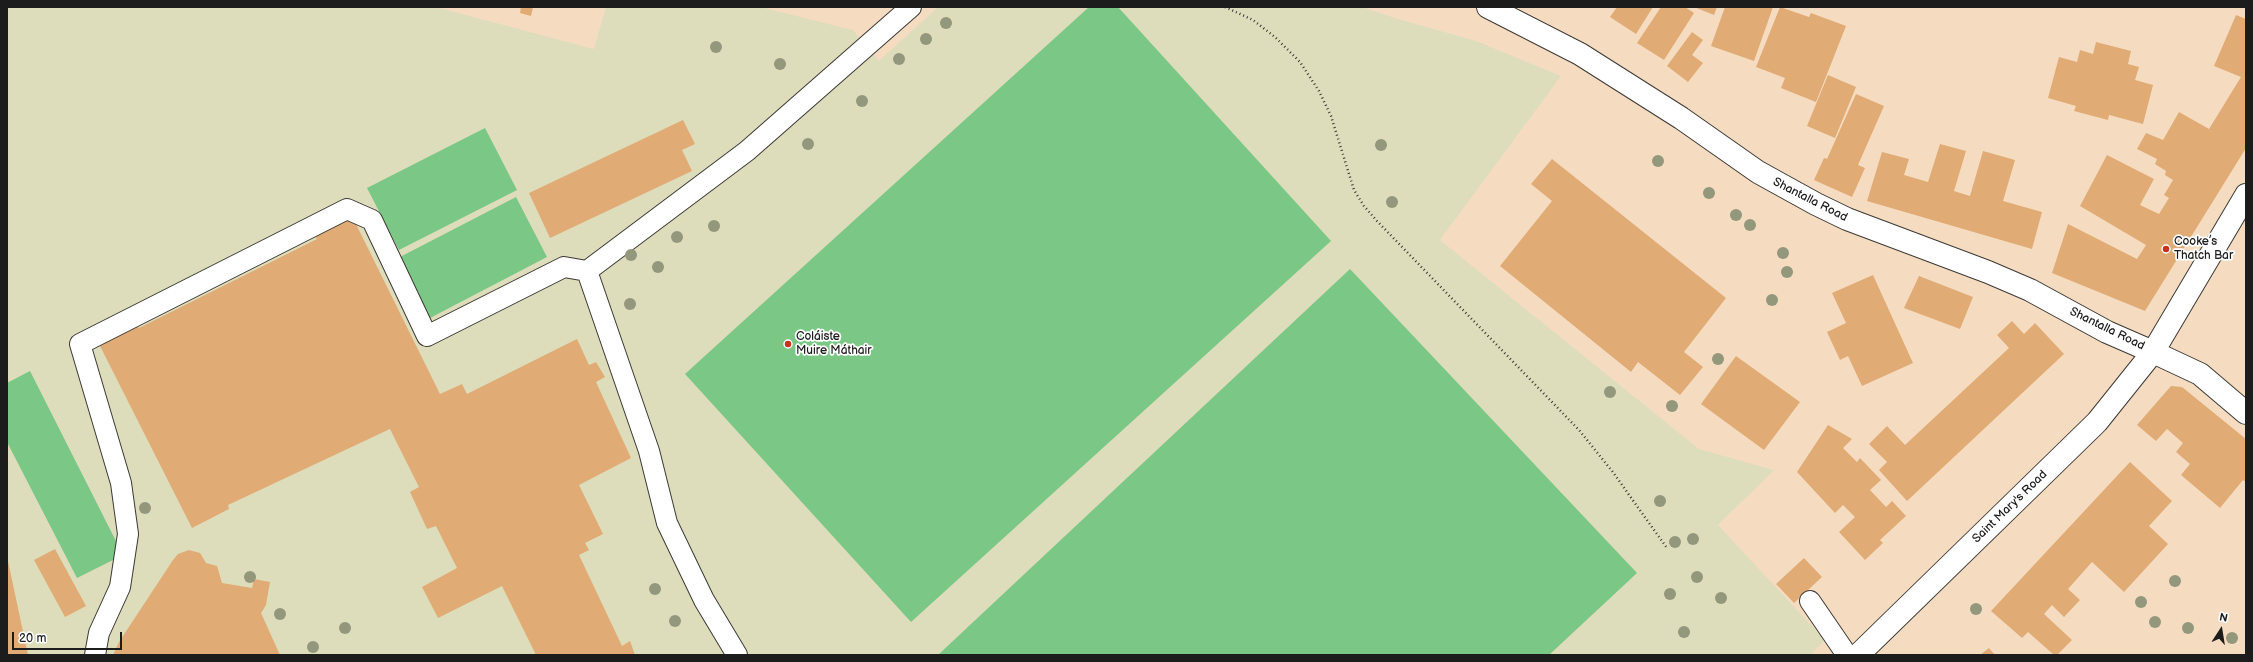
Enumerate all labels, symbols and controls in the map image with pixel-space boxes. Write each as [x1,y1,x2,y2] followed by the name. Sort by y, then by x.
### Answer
[1770,175,1850,225] street label: Shantalla Road
[2174,235,2233,263] place label: Cooke’s Thatch Bar
[2161,244,2171,254] marker: Cooke’s Thatch Bar
[2067,305,2147,353] street label: Shantalla Road
[796,330,872,358] place label: Coláiste Muire Máthair
[783,339,793,349] marker: Coláiste Muire Máthair
[1970,468,2050,546] street label: Saint Mary's Road
[2201,610,2241,650] north arrow
[2218,611,2229,625] text: N
[14,624,124,650] scale bar
[19,631,46,646] text: 20 m

